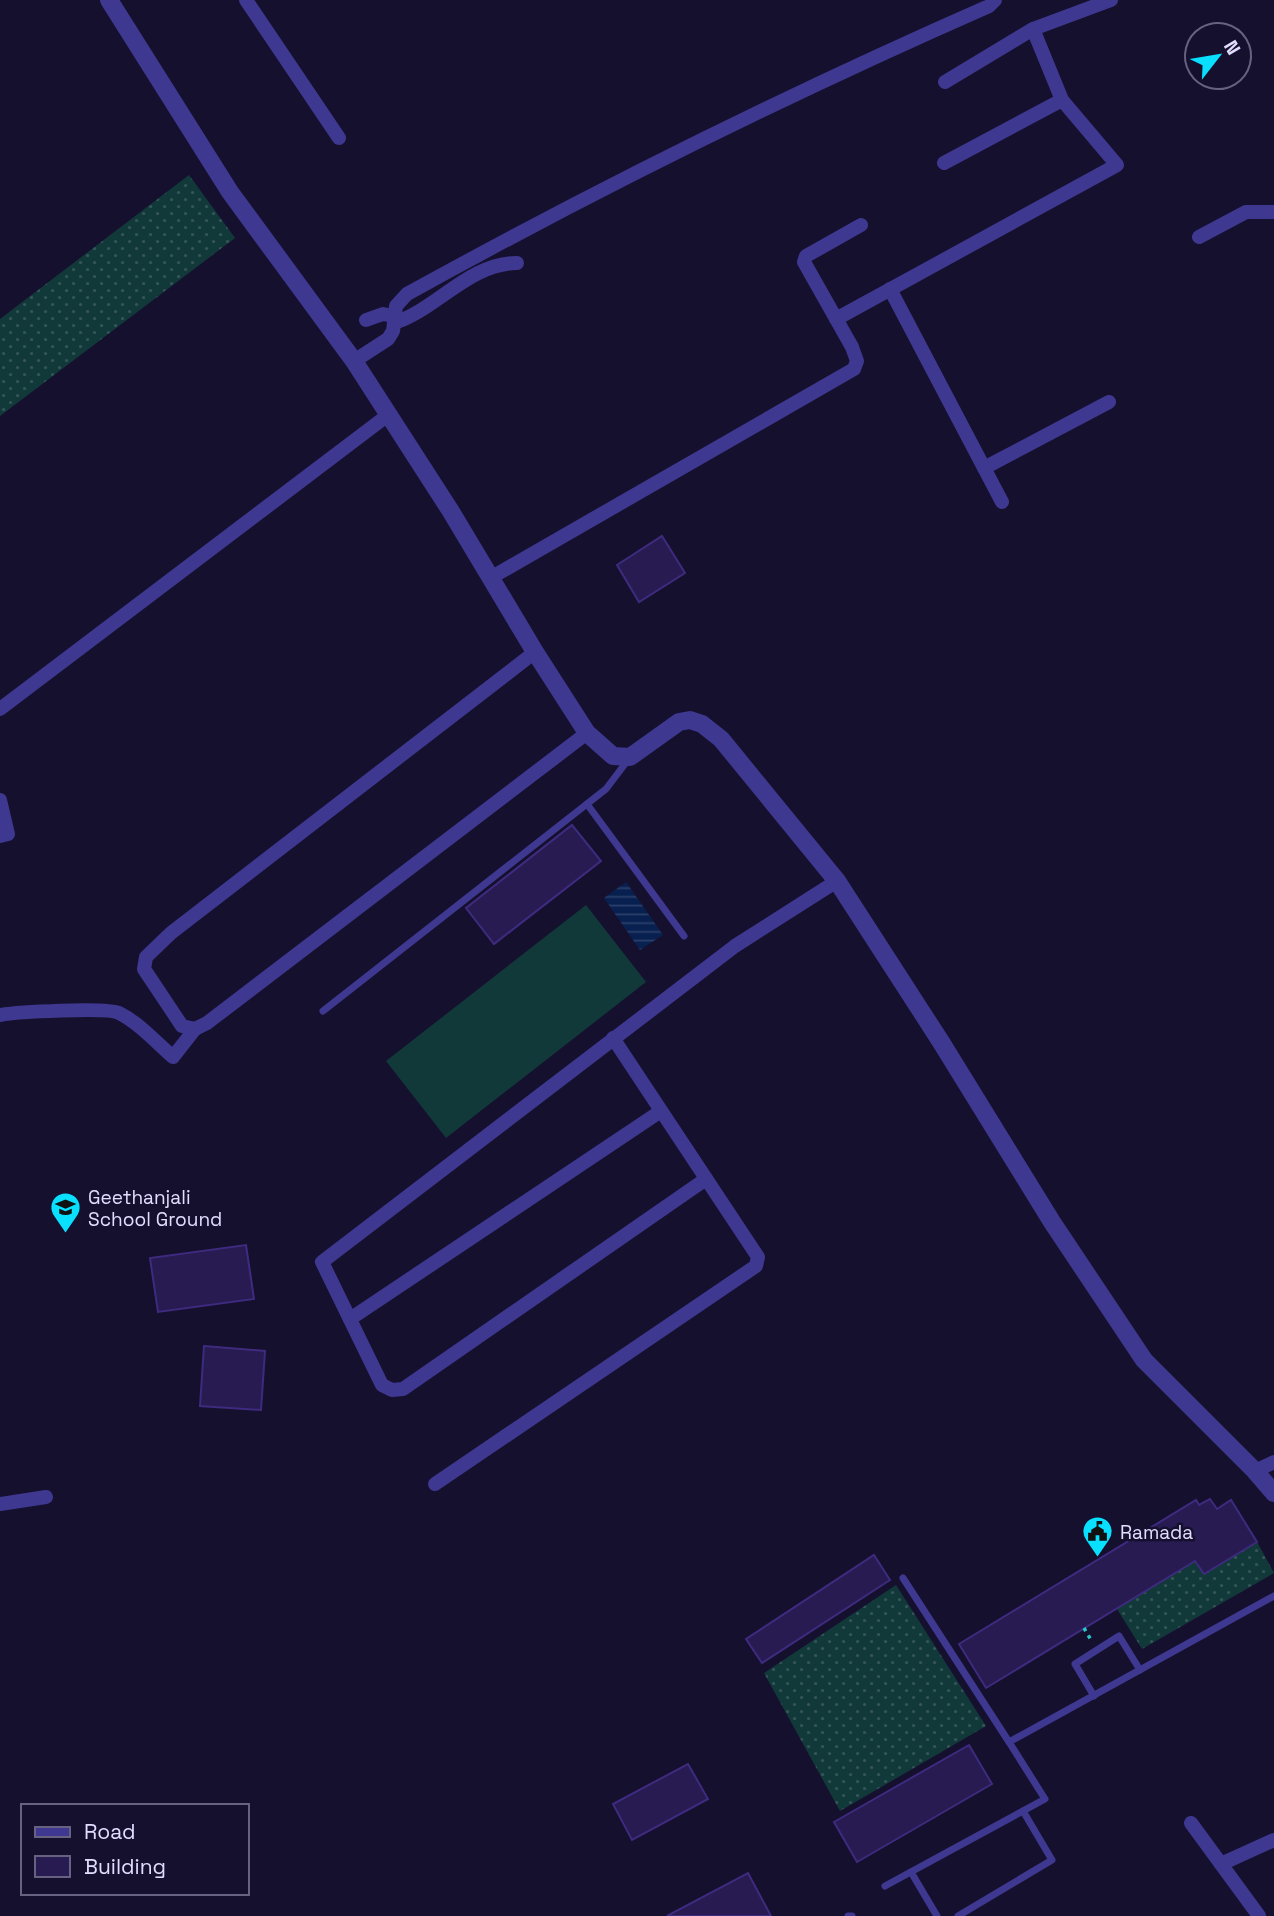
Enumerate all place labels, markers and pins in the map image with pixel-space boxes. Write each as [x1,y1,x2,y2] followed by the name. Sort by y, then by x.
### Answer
[88,1185,222,1232] place label: Geethanjali School Ground
[48,1191,82,1235] school or university icon: Geethanjali School Ground
[1080,1515,1114,1559] public building icon: Ramada
[1120,1520,1193,1545] place label: Ramada

